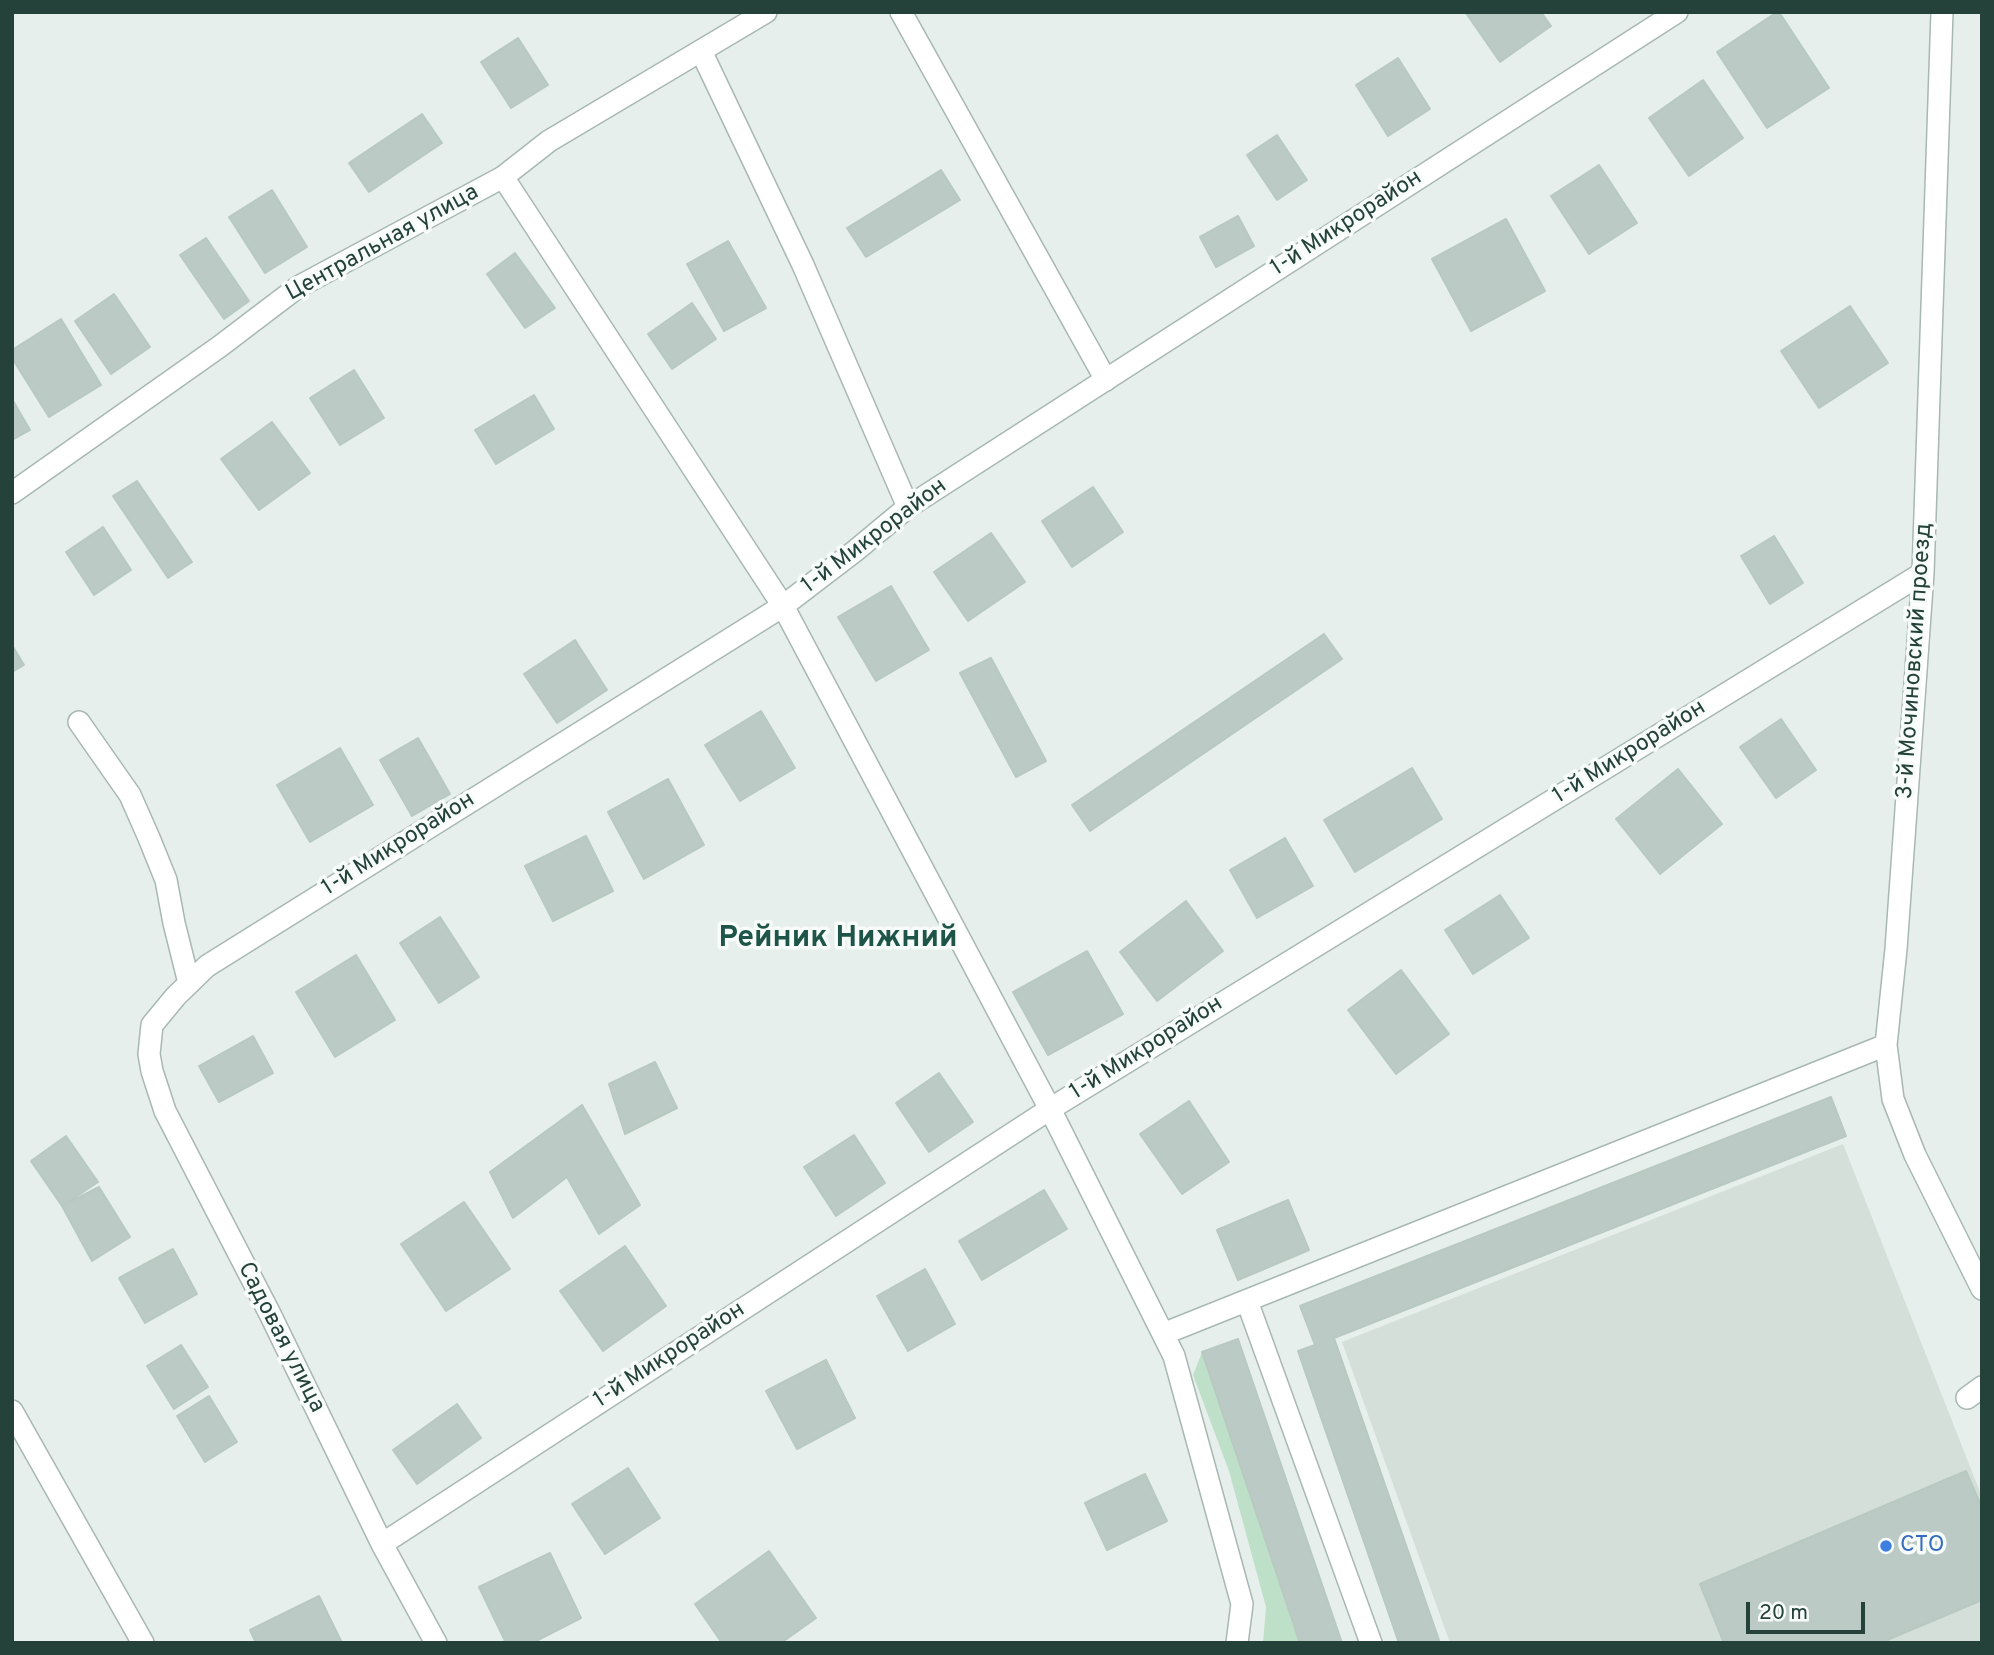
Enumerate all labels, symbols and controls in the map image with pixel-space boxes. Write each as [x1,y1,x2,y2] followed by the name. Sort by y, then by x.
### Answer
[1266,165,1428,283] street label: 1-й Микрорайон
[282,180,484,308] street label: Центральная улица
[797,473,953,601] street label: 1-й Микрорайон
[1893,522,1939,800] street label: 3-й Мочиновский проезд
[1549,695,1711,811] street label: 1-й Микрорайон
[318,787,480,903] street label: 1-й Микрорайон
[719,922,957,958] district label: Рейник Нижний
[1066,991,1228,1107] street label: 1-й Микрорайон
[230,1258,330,1418] street label: Садовая улица
[589,1297,751,1415] street label: 1-й Микрорайон
[1900,1532,1945,1560] place label: СТО
[1878,1538,1894,1554] marker: СТО
[1749,1588,1868,1632] scale bar
[1759,1600,1808,1627] text: 20 m

